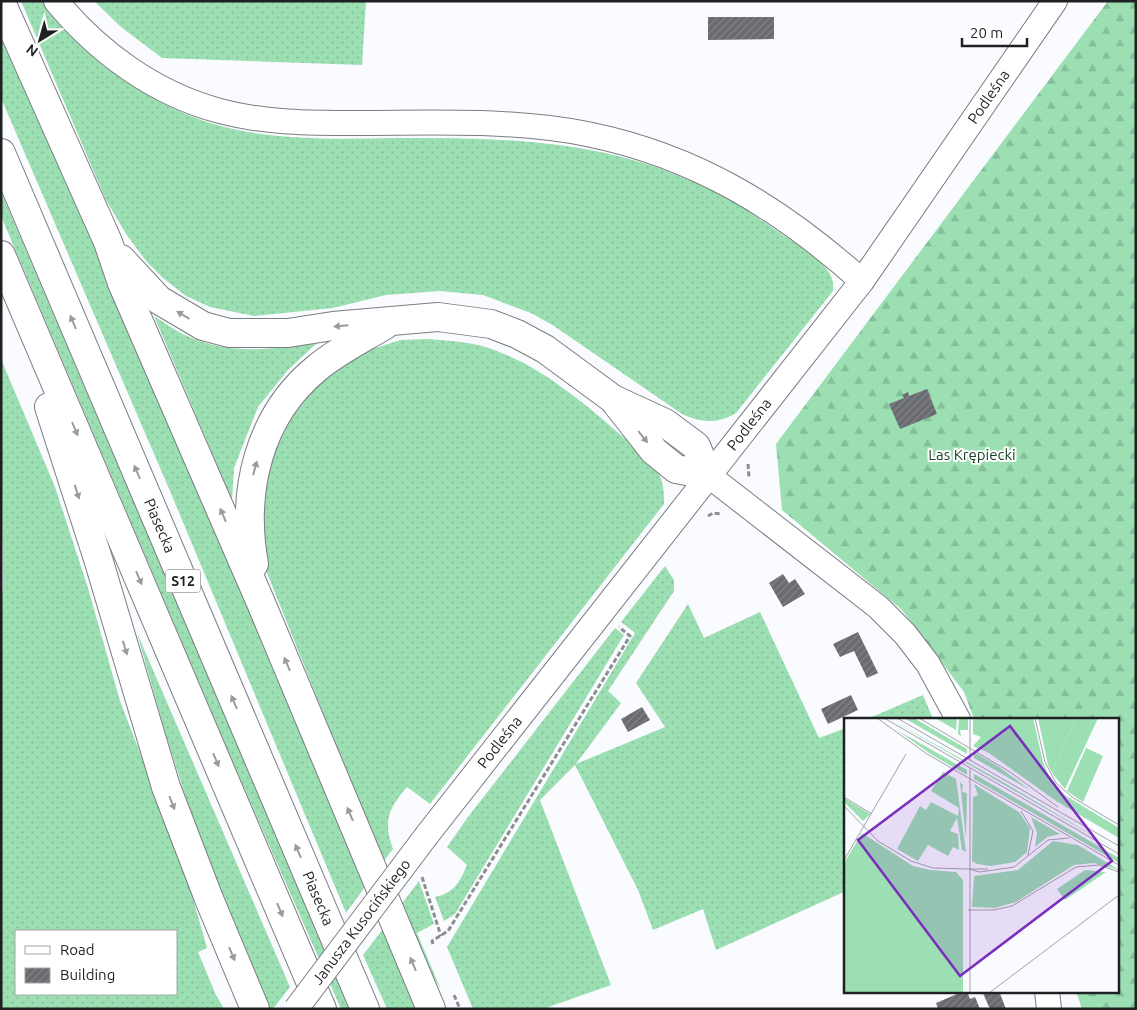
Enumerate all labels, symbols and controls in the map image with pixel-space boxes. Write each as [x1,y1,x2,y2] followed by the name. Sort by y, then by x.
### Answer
[15,15,65,65] north arrow
[962,15,1027,47] scale bar
[970,24,1003,41] text: 20 m
[23,41,41,60] text: N
[964,66,1013,127] street label: Podleśna
[176,311,191,319] one-way arrow
[69,314,77,329] one-way arrow
[333,322,349,330] one-way arrow
[723,395,775,454] street label: Podleśna
[72,422,80,436] one-way arrow
[638,430,649,443] one-way arrow
[928,446,1016,463] park label: Las Krępiecki
[251,461,259,476] one-way arrow
[132,465,140,479] one-way arrow
[73,485,81,500] one-way arrow
[141,496,179,555] street label: Piasecka
[219,508,227,522] one-way arrow
[166,570,200,592] road number: S12
[135,571,143,586] one-way arrow
[122,640,130,655] one-way arrow
[283,656,291,671] one-way arrow
[230,695,238,709] one-way arrow
[474,712,525,771] street label: Podleśna
[844,718,1120,992] inset map
[213,753,221,767] one-way arrow
[168,796,176,811] one-way arrow
[346,806,354,821] one-way arrow
[294,844,302,858] one-way arrow
[309,856,414,988] street label: Janusza Kusocińskiego
[299,868,337,928] street label: Piasecka
[277,903,285,917] one-way arrow
[15,930,178,995] legend
[60,941,95,958] text: Road
[228,947,236,961] one-way arrow
[408,957,416,971] one-way arrow
[60,966,115,983] text: Building

